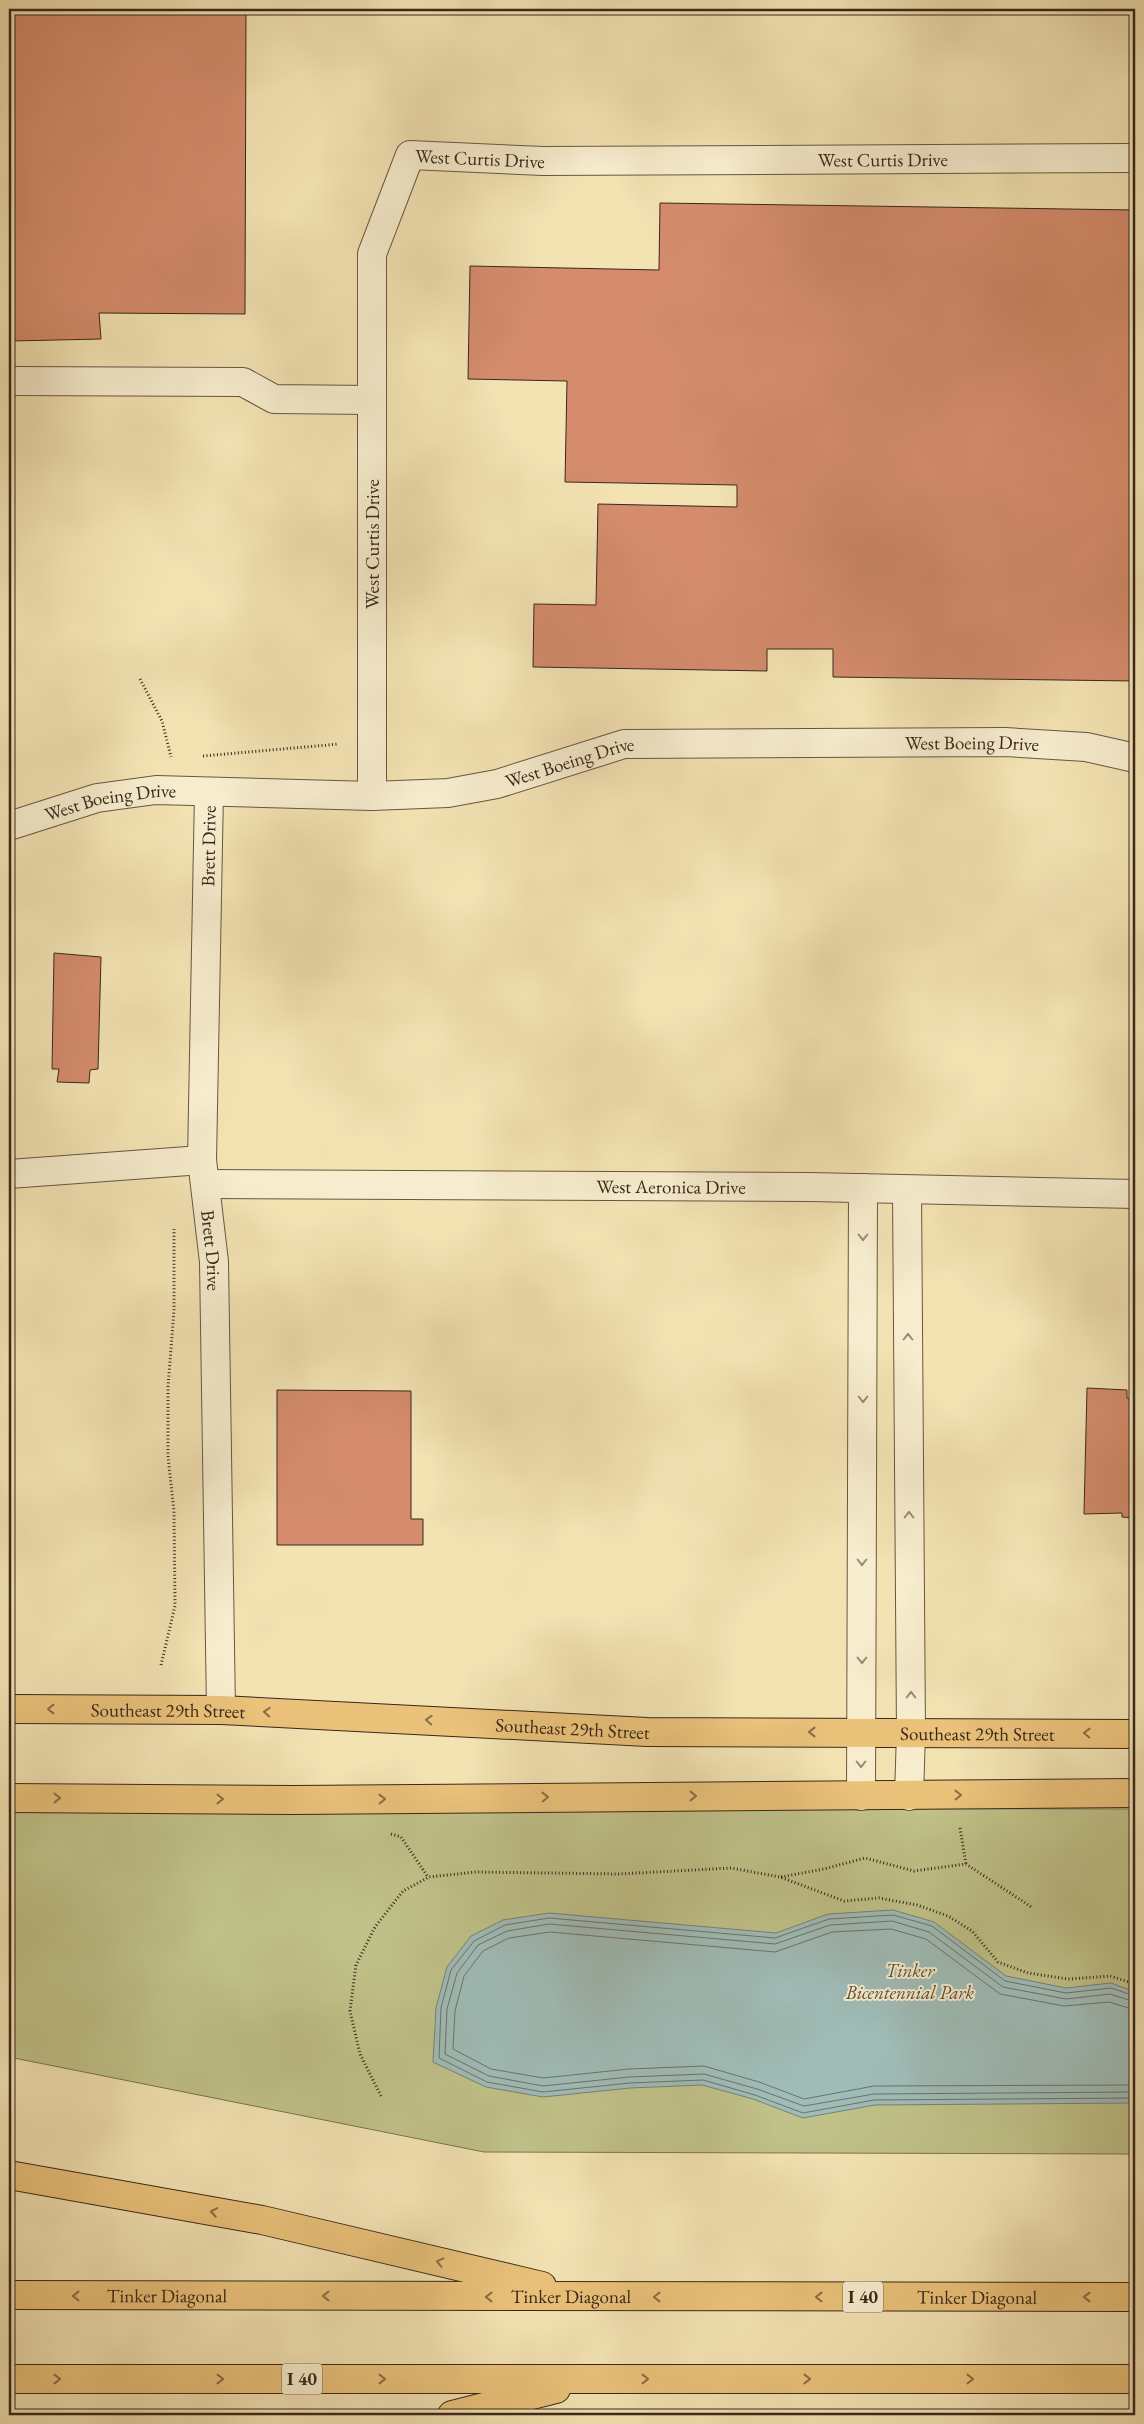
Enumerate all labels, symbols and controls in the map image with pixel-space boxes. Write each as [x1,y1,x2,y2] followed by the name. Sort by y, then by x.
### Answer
[414,143,545,174] street label: West Curtis Drive
[818,147,948,173] street label: West Curtis Drive
[360,479,385,609] street label: West Curtis Drive
[905,730,1040,757] street label: West Boeing Drive
[502,731,634,794] street label: West Boeing Drive
[41,778,177,827] street label: West Boeing Drive
[195,805,222,887] street label: Brett Drive
[596,1174,746,1200] street label: West Aeronica Drive
[195,1209,226,1291] street label: Brett Drive
[858,1233,868,1241] one-way arrow
[903,1333,913,1341] one-way arrow
[858,1396,868,1403] one-way arrow
[904,1510,914,1518] one-way arrow
[857,1558,867,1566] one-way arrow
[857,1656,867,1664] one-way arrow
[905,1690,916,1698] one-way arrow
[91,1697,246,1724] street label: Southeast 29th Street
[47,1704,54,1714] one-way arrow
[262,1707,270,1717] one-way arrow
[495,1712,650,1745] street label: Southeast 29th Street
[425,1715,432,1725] one-way arrow
[900,1721,1055,1747] street label: Southeast 29th Street
[808,1727,816,1738] one-way arrow
[1082,1728,1090,1738] one-way arrow
[856,1761,866,1769] one-way arrow
[954,1790,962,1800] one-way arrow
[690,1791,697,1801] one-way arrow
[542,1792,549,1802] one-way arrow
[54,1793,62,1803] one-way arrow
[216,1794,224,1804] one-way arrow
[379,1794,387,1804] one-way arrow
[845,1958,975,2005] park label: Tinker Bicentennial Park
[210,2207,218,2217] one-way arrow
[436,2257,445,2268] one-way arrow
[843,2282,883,2312] road number: I 40
[107,2283,228,2308] street label: Tinker Diagonal
[511,2284,632,2309] street label: Tinker Diagonal
[917,2285,1038,2310] street label: Tinker Diagonal
[72,2291,80,2301] one-way arrow
[322,2291,330,2301] one-way arrow
[484,2292,492,2302] one-way arrow
[652,2292,660,2302] one-way arrow
[815,2292,822,2302] one-way arrow
[1082,2292,1090,2302] one-way arrow
[282,2364,322,2394] road number: I 40
[54,2374,62,2384] one-way arrow
[216,2374,224,2384] one-way arrow
[379,2374,387,2384] one-way arrow
[641,2374,649,2384] one-way arrow
[804,2374,811,2384] one-way arrow
[966,2374,974,2384] one-way arrow

